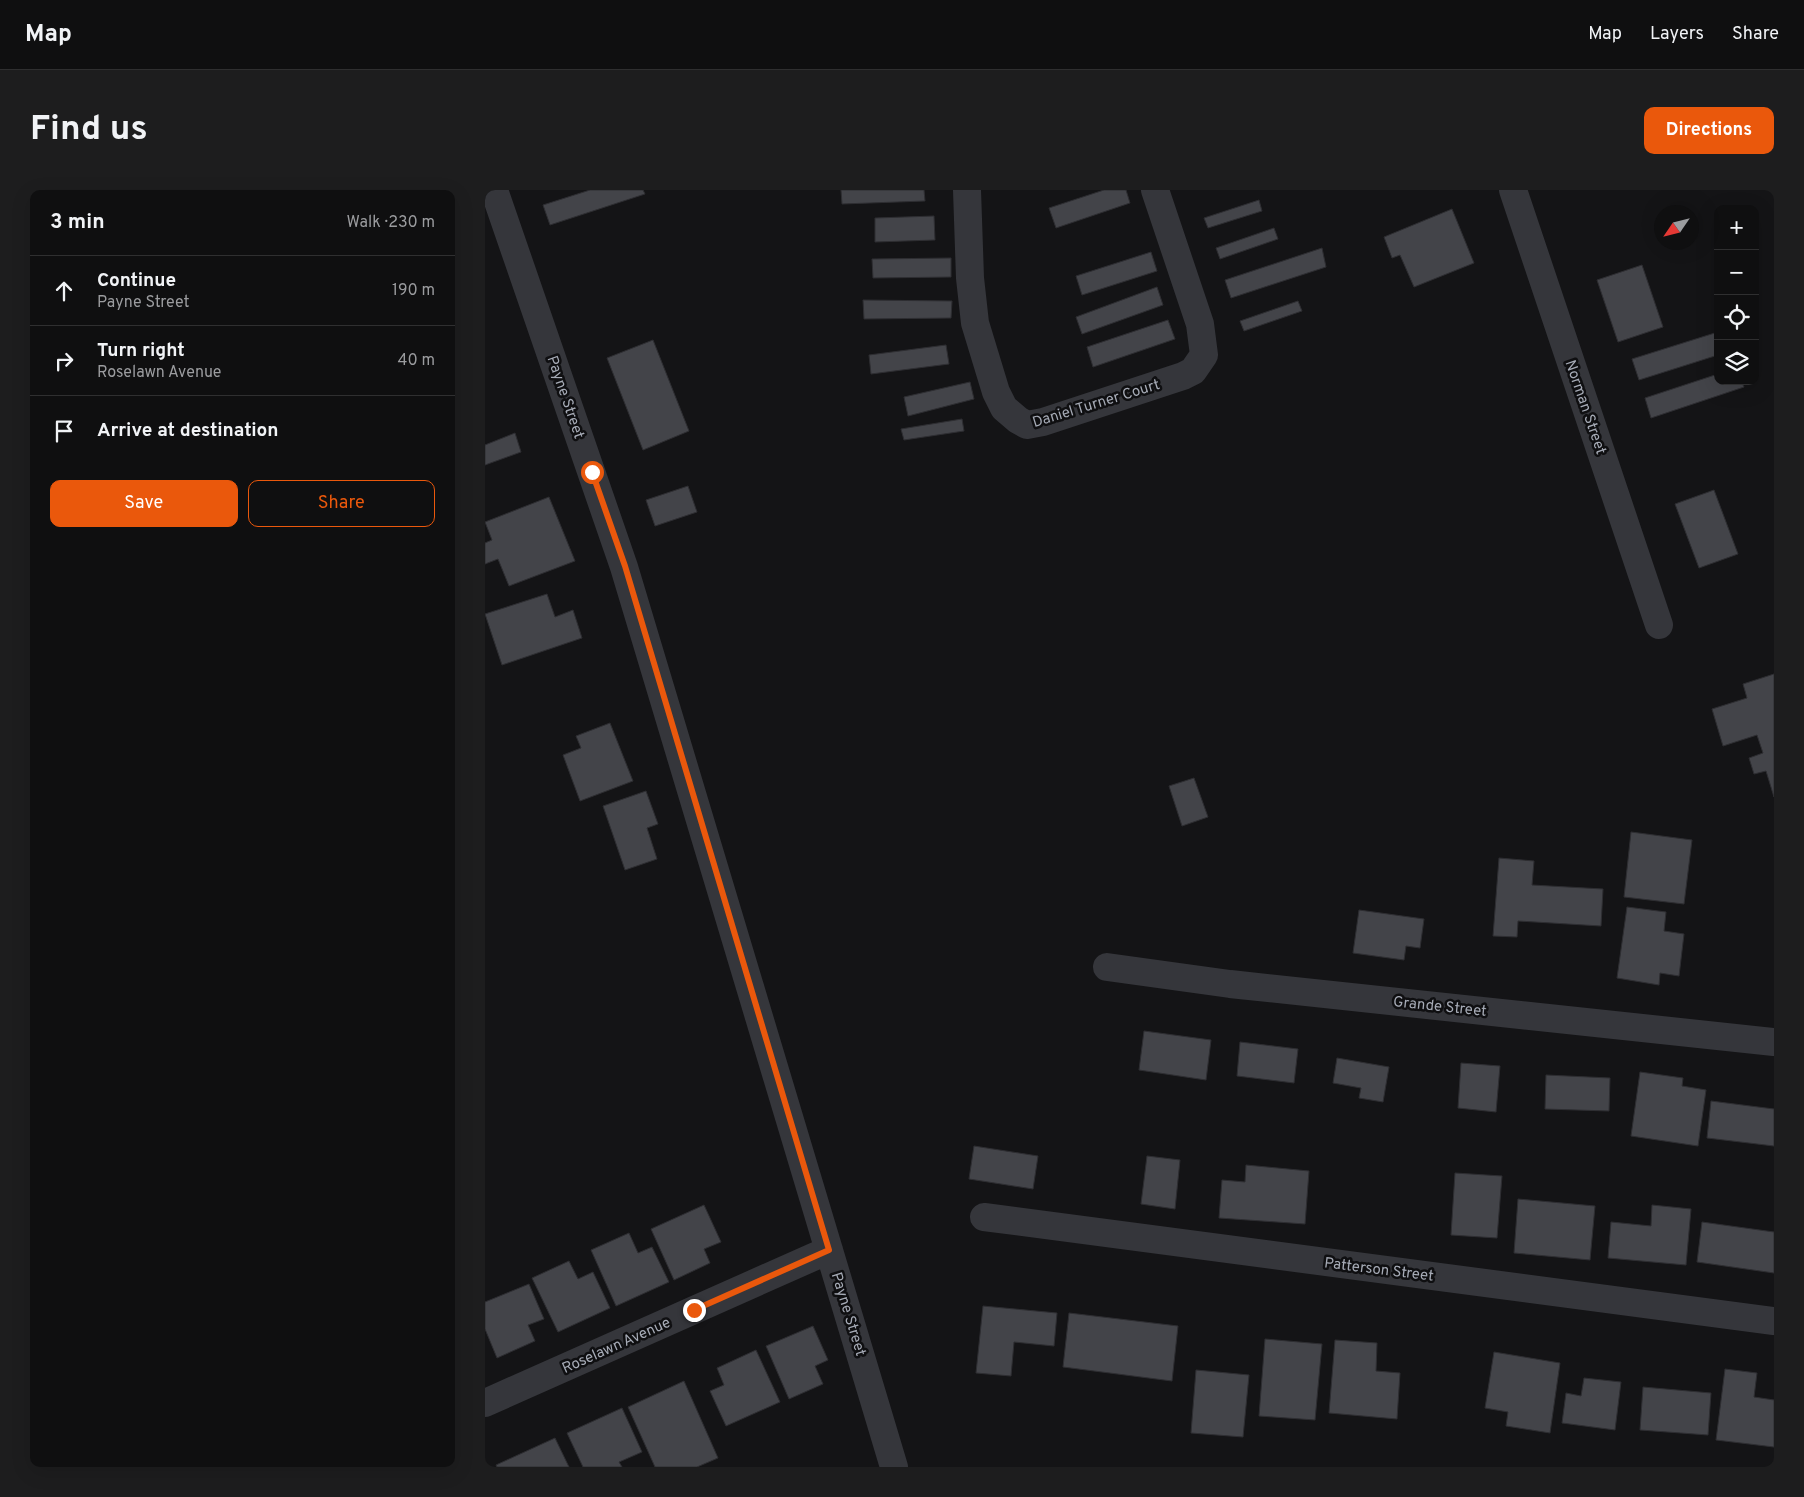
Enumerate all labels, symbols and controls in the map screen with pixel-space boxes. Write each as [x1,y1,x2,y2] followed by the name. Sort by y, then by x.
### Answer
[25,20,72,50] text: Map
[1588,23,1622,46] text: Map
[1650,23,1704,46] text: Layers
[1732,23,1779,46] text: Share
[1644,107,1774,154] button: Directions
[30,108,148,152] text: Find us
[1654,205,1699,250] north arrow
[1714,205,1759,385] map controls
[1714,205,1759,250] button: +
[50,209,105,236] text: 3 min
[346,213,435,233] text: Walk · 230 m
[1714,250,1759,295] button: −
[97,269,176,293] text: Continue
[50,277,78,305] icon: ahead
[392,281,435,301] text: 190 m
[97,293,189,313] text: Payne Street
[1714,295,1759,340] button: locate
[97,339,185,363] text: Turn right
[1714,340,1759,385] button: layers
[50,347,78,375] icon: right
[397,351,435,371] text: 40 m
[541,353,588,442] street label: Payne Street
[1560,358,1610,457] street label: Norman Street
[97,363,221,383] text: Roselawn Avenue
[1030,376,1163,433] street label: Daniel Turner Court
[50,417,78,445] icon: arrive
[97,419,278,443] text: Arrive at destination
[581,461,604,484] route start
[50,480,238,527] button: Save
[248,480,435,527] button: Share
[1392,993,1488,1022] street label: Grande Street
[1323,1254,1435,1287] street label: Patterson Street
[826,1270,869,1359] street label: Payne Street
[683,1299,706,1322] route end
[559,1314,674,1379] street label: Roselawn Avenue

